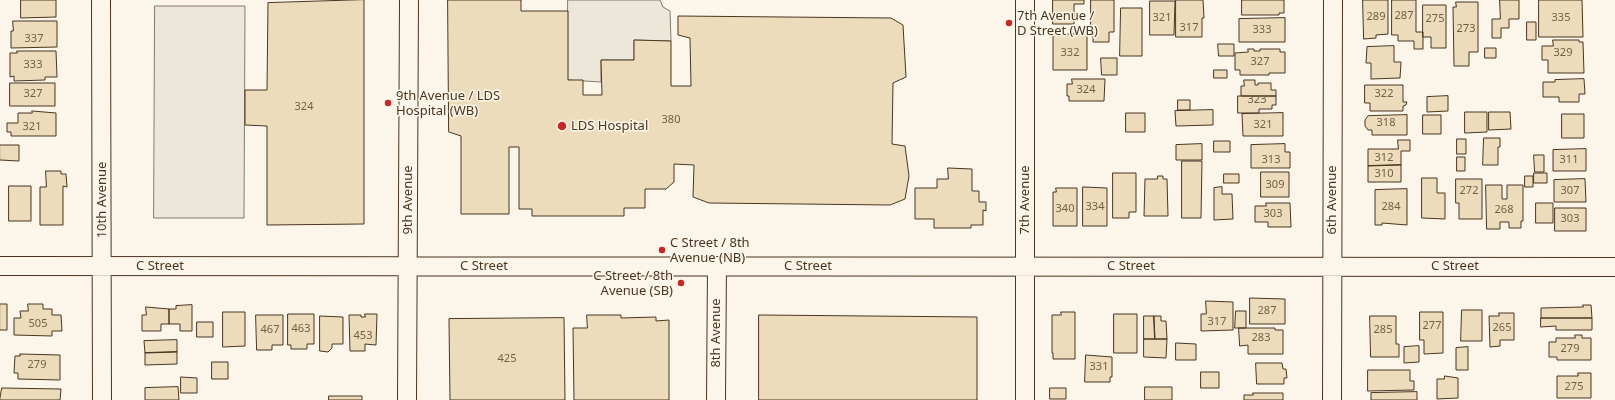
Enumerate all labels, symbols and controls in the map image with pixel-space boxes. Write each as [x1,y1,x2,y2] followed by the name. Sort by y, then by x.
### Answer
[1017,8,1098,39] place label: 7th Avenue / D Street (WB)
[1395,9,1413,23] house number: 287
[1367,10,1385,24] house number: 289
[1153,11,1171,25] house number: 321
[1552,11,1570,25] house number: 335
[1426,12,1444,26] house number: 275
[1004,18,1014,28] marker: 7th Avenue / D Street (WB)
[1180,21,1198,35] house number: 317
[1457,22,1475,36] house number: 273
[1253,23,1271,37] house number: 333
[25,32,43,46] house number: 337
[1061,46,1079,60] house number: 332
[1554,46,1572,60] house number: 329
[1251,55,1269,69] house number: 327
[24,58,42,72] house number: 333
[1077,83,1095,97] house number: 324
[24,87,42,101] house number: 327
[1375,87,1393,101] house number: 322
[396,88,500,119] place label: 9th Avenue / LDS Hospital (WB)
[1248,93,1266,107] house number: 323
[383,98,393,108] marker: 9th Avenue / LDS Hospital (WB)
[295,100,313,114] house number: 324
[662,113,680,127] house number: 380
[1377,116,1395,130] house number: 318
[571,118,648,134] place label: LDS Hospital
[1254,118,1272,132] house number: 321
[23,120,41,134] house number: 321
[556,120,568,132] marker: LDS Hospital
[1375,151,1393,165] house number: 312
[1262,153,1280,167] house number: 313
[1560,153,1578,167] house number: 311
[94,162,110,238] street label: 10th Avenue
[400,165,416,235] street label: 9th Avenue
[1017,165,1033,235] street label: 7th Avenue
[1324,165,1340,235] street label: 6th Avenue
[1375,167,1393,181] house number: 310
[1266,178,1284,192] house number: 309
[1460,184,1478,198] house number: 272
[1561,184,1579,198] house number: 307
[1086,200,1104,214] house number: 334
[1382,200,1400,214] house number: 284
[1056,202,1074,216] house number: 340
[1495,203,1513,217] house number: 268
[1264,207,1282,221] house number: 303
[1561,212,1579,226] house number: 303
[670,235,750,266] place label: C Street / 8th Avenue (NB)
[657,245,667,255] marker: C Street / 8th Avenue (NB)
[136,258,184,274] street label: C Street
[460,258,508,274] street label: C Street
[784,258,832,274] street label: C Street
[1107,258,1155,274] street label: C Street
[1431,258,1479,274] street label: C Street
[593,268,673,299] place label: C Street / 8th Avenue (SB)
[676,278,686,288] marker: C Street / 8th Avenue (SB)
[708,298,724,368] street label: 8th Avenue
[1258,304,1276,318] house number: 287
[1208,315,1226,329] house number: 317
[29,317,47,331] house number: 505
[1423,319,1441,333] house number: 277
[1493,321,1511,335] house number: 265
[292,322,310,336] house number: 463
[261,323,279,337] house number: 467
[1374,323,1392,337] house number: 285
[354,329,372,343] house number: 453
[1252,331,1270,345] house number: 283
[1561,342,1579,356] house number: 279
[498,352,516,366] house number: 425
[28,358,46,372] house number: 279
[1090,360,1108,374] house number: 331
[1565,380,1583,394] house number: 275

